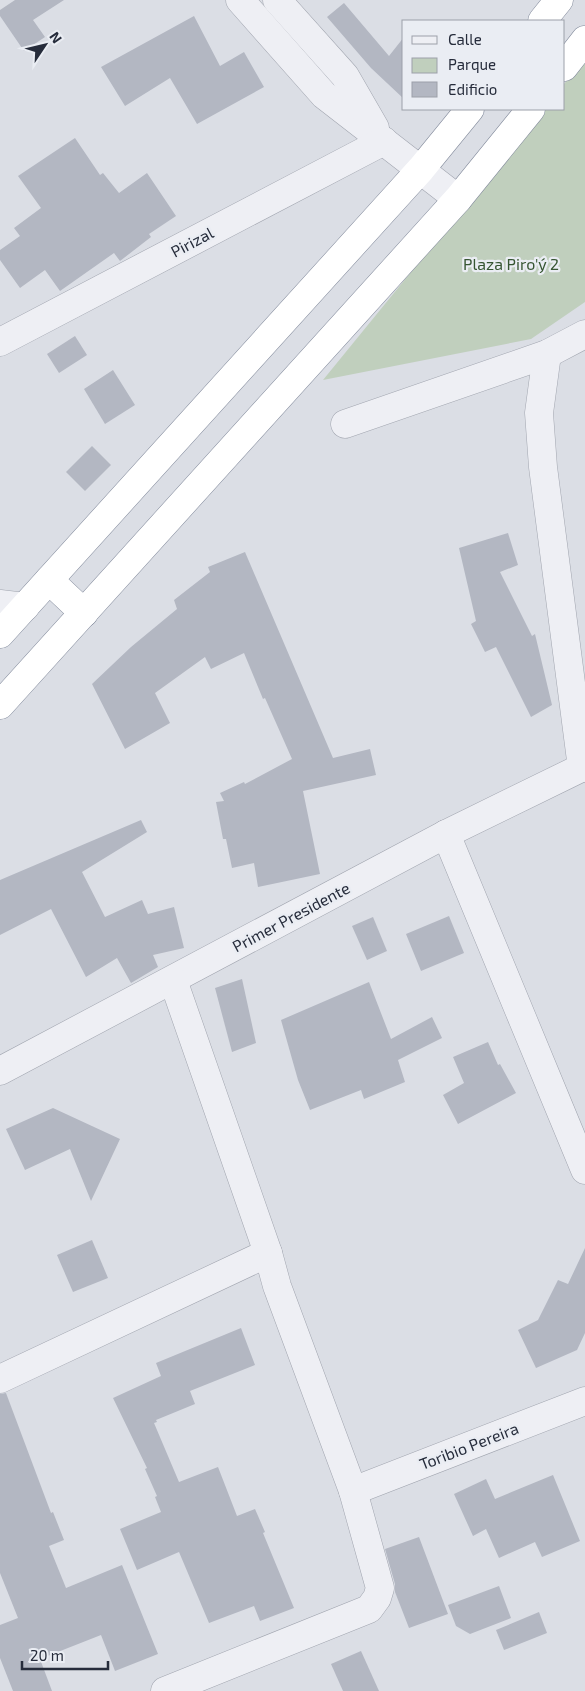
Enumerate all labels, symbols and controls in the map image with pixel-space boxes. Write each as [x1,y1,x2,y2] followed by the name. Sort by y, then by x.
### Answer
[20,20,70,70] north arrow
[402,20,565,110] legend
[46,28,66,46] text: N
[448,30,482,48] text: Calle
[448,55,496,73] text: Parque
[448,80,497,98] text: Edificio
[167,222,217,261] street label: Pirizal
[463,254,559,273] park label: Plaza Piro'ý 2
[229,878,353,956] street label: Primer Presidente
[417,1418,521,1473] street label: Toribio Pereira
[22,1638,109,1670] scale bar
[30,1646,64,1664] text: 20 m

